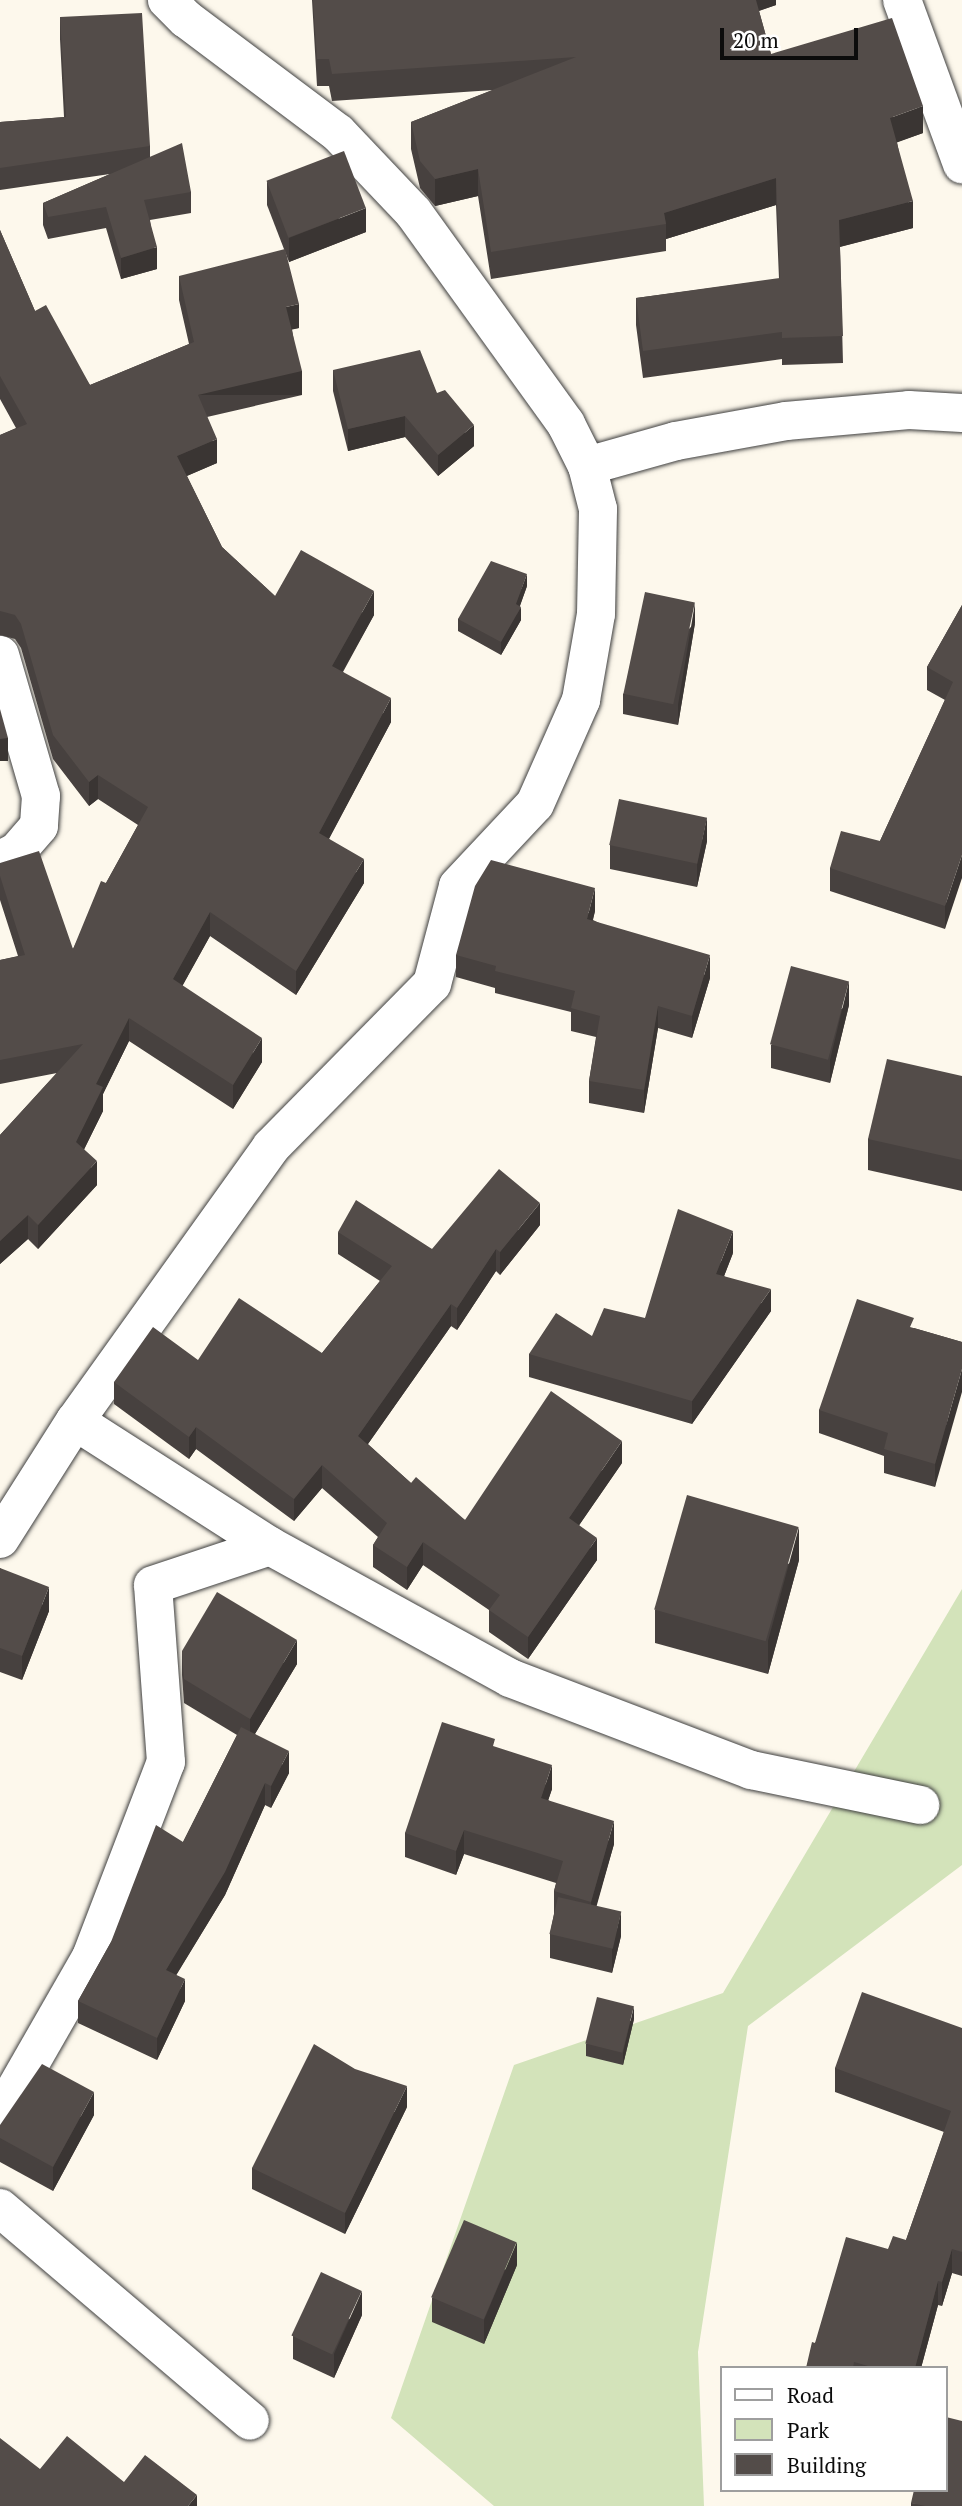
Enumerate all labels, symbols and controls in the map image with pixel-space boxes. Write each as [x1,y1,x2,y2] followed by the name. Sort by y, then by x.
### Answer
[724,14,862,58] scale bar
[733,26,779,54] text: 20 m
[720,2366,948,2492] legend
[787,2381,834,2409] text: Road
[787,2416,829,2444] text: Park
[787,2451,866,2479] text: Building

